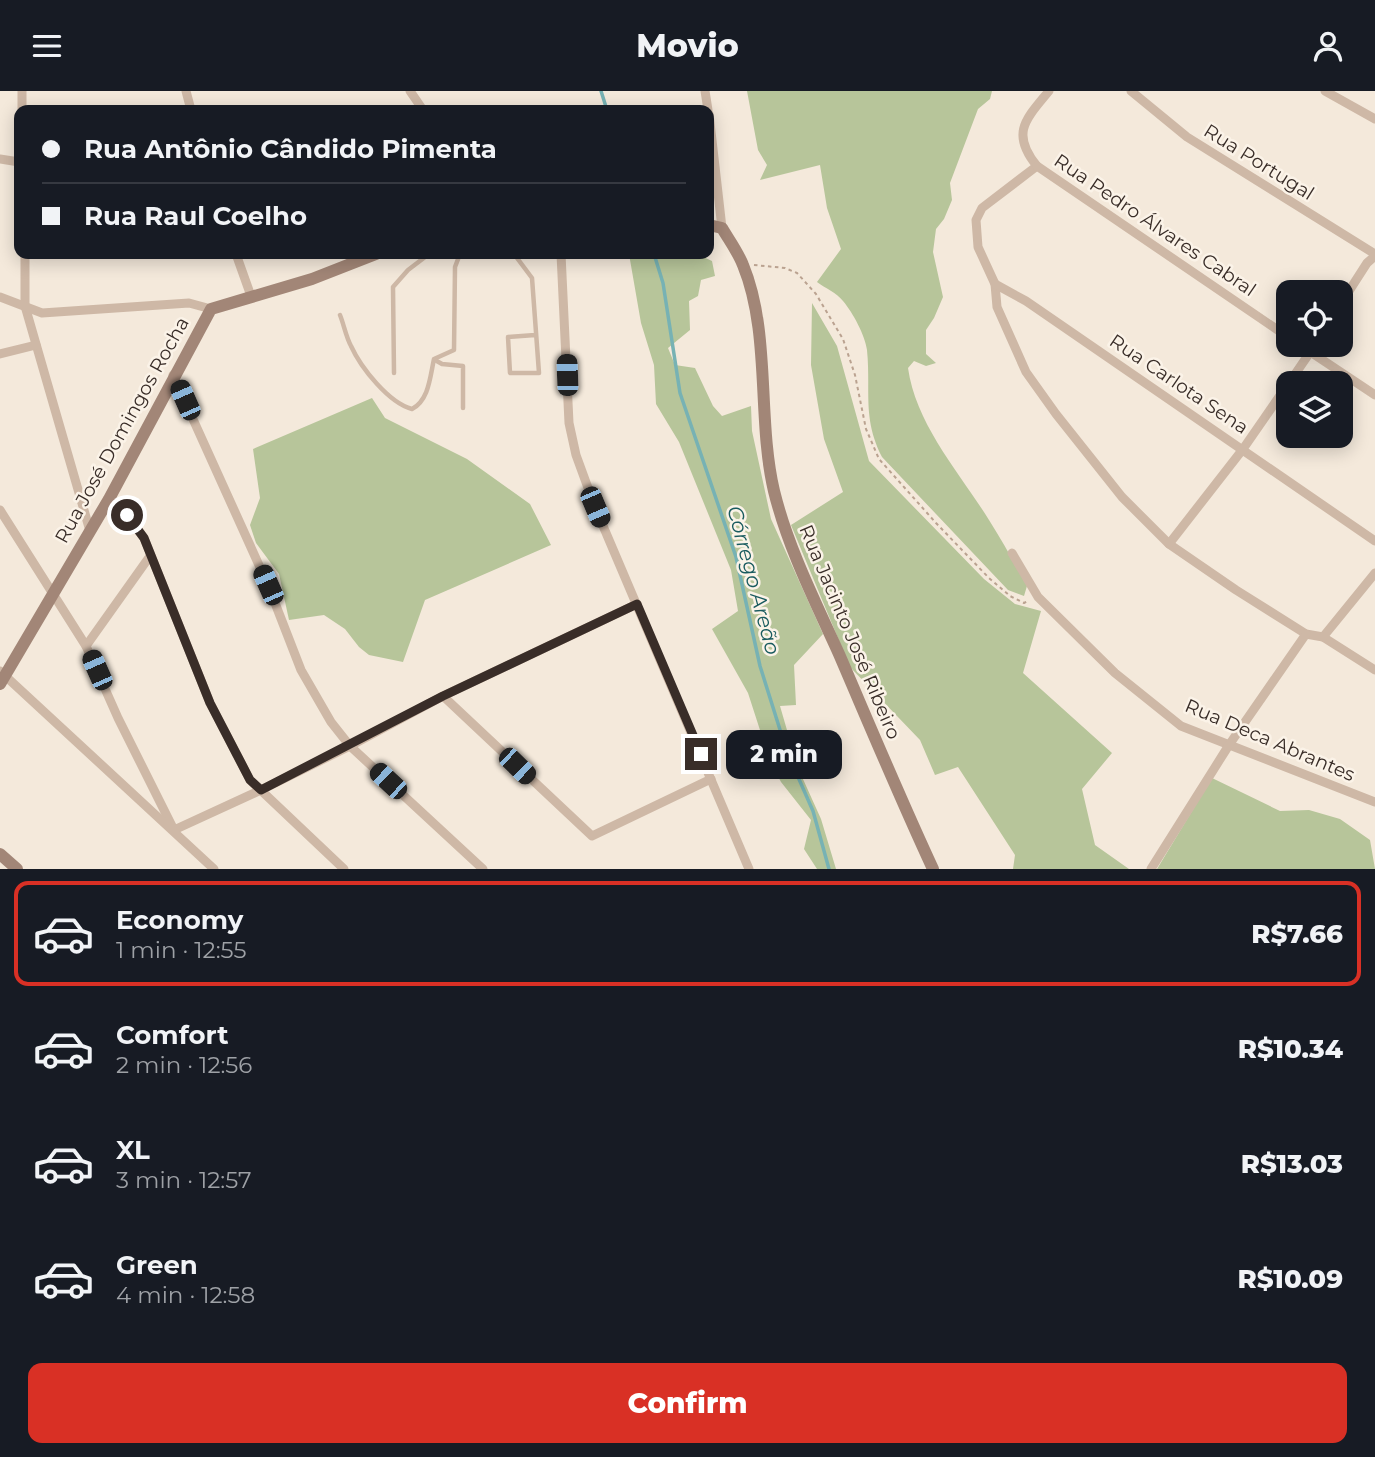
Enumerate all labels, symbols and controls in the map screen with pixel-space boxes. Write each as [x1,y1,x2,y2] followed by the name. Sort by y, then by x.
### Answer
[636,26,739,65] text: Movio
[28,27,66,65] icon: menu
[1309,27,1347,65] icon: person
[1200,119,1318,205] street label: Rua Portugal
[84,133,497,165] text: Rua Antônio Cândido Pimenta
[1050,149,1260,301] street label: Rua Pedro Álvares Cabral
[84,200,307,232] text: Rua Raul Coelho
[1276,280,1353,448] map controls
[1276,280,1353,357] button: locate
[50,313,194,547] street label: Rua José Domingos Rocha
[1105,329,1253,439] street label: Rua Carlota Sena
[556,354,579,396] car
[1276,371,1353,448] button: layers
[167,377,204,423] car
[578,484,613,530] car
[111,499,143,531] route start
[722,503,786,657] water label: Córrego Areão
[794,521,906,743] street label: Rua Jacinto José Ribeiro
[250,562,287,608] car
[79,647,116,693] car
[1182,694,1358,786] street label: Rua Deca Abrantes
[726,729,841,779] callout: 2 min
[685,738,717,770] route end
[750,740,818,768] text: 2 min
[495,744,540,788] car
[366,759,411,803] car
[32,902,95,965] icon: car
[116,904,243,936] text: Economy
[1251,918,1343,950] text: R$7.66
[116,936,246,964] text: 1 min · 12:55
[32,1017,95,1080] icon: car
[116,1019,228,1051] text: Comfort
[1238,1033,1343,1065] text: R$10.34
[116,1051,252,1079] text: 2 min · 12:56
[32,1132,95,1195] icon: car
[116,1134,150,1166] text: XL
[1241,1148,1343,1180] text: R$13.03
[116,1166,251,1194] text: 3 min · 12:57
[32,1247,95,1310] icon: car
[116,1249,198,1281] text: Green
[1238,1263,1343,1295] text: R$10.09
[116,1281,255,1309] text: 4 min · 12:58
[28,1363,1347,1443] button: Confirm

